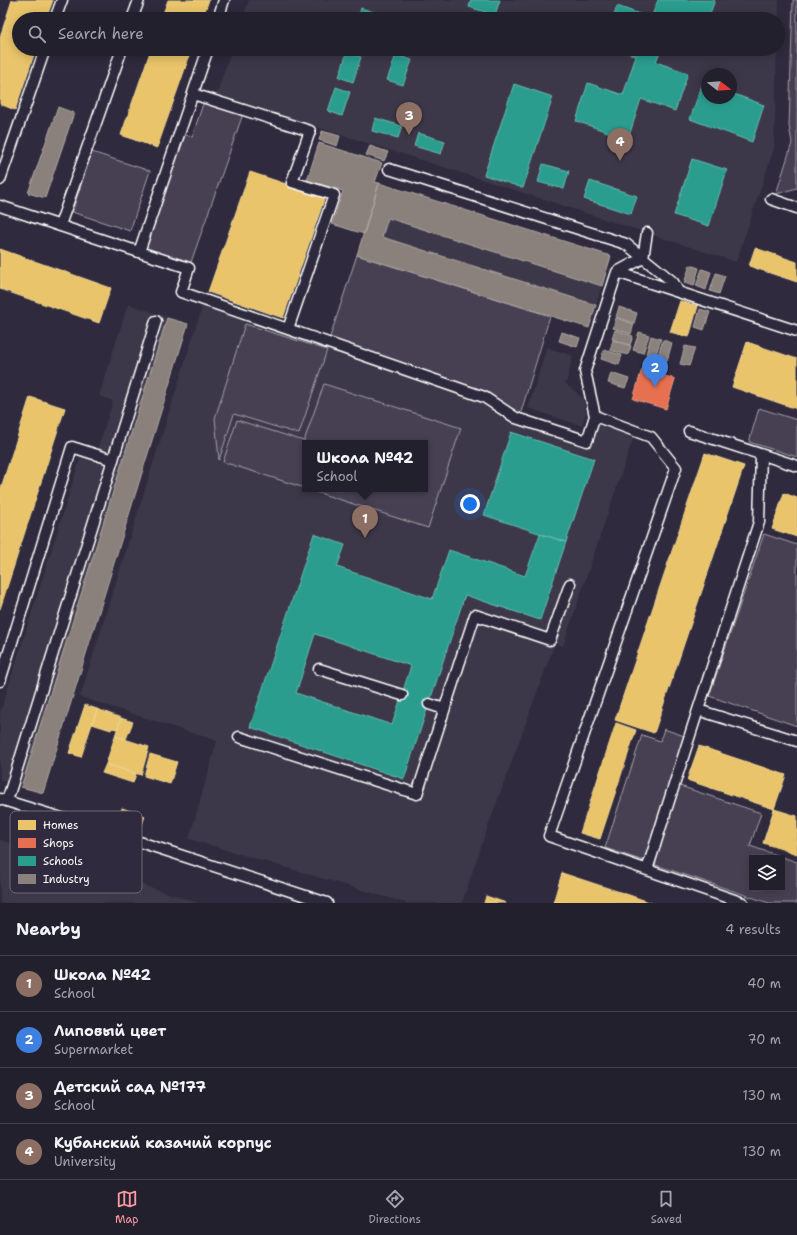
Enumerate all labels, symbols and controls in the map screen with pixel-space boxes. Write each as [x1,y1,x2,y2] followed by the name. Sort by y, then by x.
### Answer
[12,12,785,56] search box
[26,23,48,45] icon: search
[58,24,144,44] text: Search here
[701,68,737,104] north arrow
[396,102,422,135] pin: 3
[607,128,633,161] pin: 4
[642,354,668,387] pin: 2
[302,440,428,492] popup
[317,448,413,468] text: Школа №42
[317,468,357,485] text: School
[460,494,480,514] your location
[352,505,378,538] pin: 1
[10,811,142,893] legend
[43,818,79,833] text: Homes
[43,836,74,851] text: Shops
[43,854,83,869] text: Schools
[749,855,785,891] map controls
[749,855,785,891] button: layers
[43,872,90,887] text: Industry
[16,918,81,940] text: Nearby
[725,921,781,938] text: 4 results
[54,965,151,985] text: Школа №42
[26,975,32,992] text: 1
[747,975,781,992] text: 40 m
[54,985,95,1002] text: School
[54,1021,166,1041] text: Липовый цвет
[24,1031,34,1048] text: 2
[747,1031,781,1048] text: 70 m
[54,1041,133,1058] text: Supermarket
[54,1077,206,1097] text: Детский сад №177
[24,1087,34,1104] text: 3
[743,1087,781,1104] text: 130 m
[54,1097,95,1114] text: School
[54,1133,272,1153] text: Кубанский казачий корпус
[24,1143,34,1160] text: 4
[743,1143,781,1160] text: 130 m
[54,1153,116,1170] text: University
[115,1188,139,1227] tab: Map
[368,1188,421,1227] tab: Directions
[651,1188,682,1227] tab: Saved

